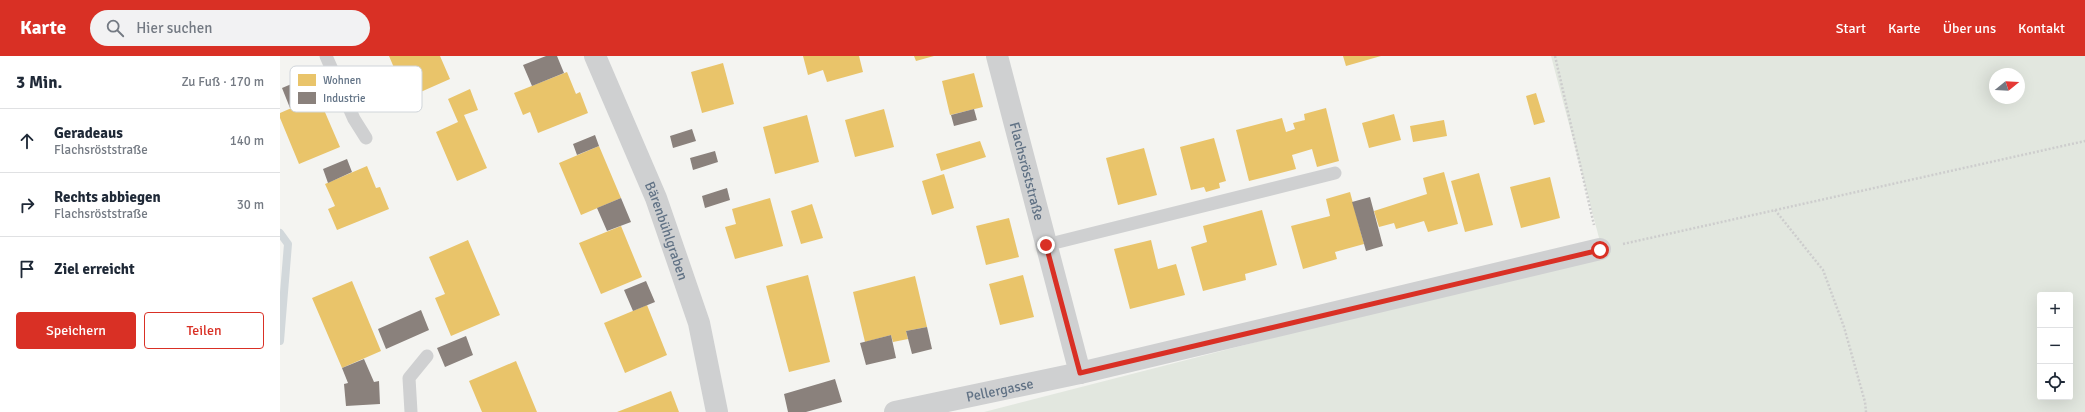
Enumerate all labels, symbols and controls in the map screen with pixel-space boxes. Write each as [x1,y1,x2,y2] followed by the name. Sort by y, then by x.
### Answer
[90,10,370,46] search box
[20,16,66,40] text: Karte
[104,17,126,39] icon: search
[136,19,212,37] text: Hier suchen
[1836,20,1866,37] text: Start
[1888,20,1921,37] text: Karte
[1943,20,1996,37] text: Über uns
[2018,20,2065,37] text: Kontakt
[290,66,422,112] legend
[1989,68,2025,104] north arrow
[16,72,62,93] text: 3 Min.
[181,74,264,90] text: Zu Fuß · 170 m
[323,74,361,87] text: Wohnen
[323,92,365,105] text: Industrie
[1006,120,1048,222] street label: Flachsröststraße
[54,124,123,142] text: Geradeaus
[16,130,38,152] icon: ahead
[230,133,264,149] text: 140 m
[54,142,148,158] text: Flachsröststraße
[641,179,692,282] street label: Bärenbühlgraben
[54,188,161,206] text: Rechts abbiegen
[16,194,38,216] icon: right
[237,197,264,213] text: 30 m
[54,206,148,222] text: Flachsröststraße
[1037,236,1055,254] route end
[1591,241,1609,259] route start
[16,258,38,280] icon: arrive
[54,260,135,278] text: Ziel erreicht
[2037,292,2073,400] map controls
[2037,292,2073,328] button: +
[16,312,136,349] button: Speichern
[144,312,264,349] button: Teilen
[2037,328,2073,364] button: −
[2037,364,2073,400] button: locate
[965,375,1035,405] street label: Pellergasse

